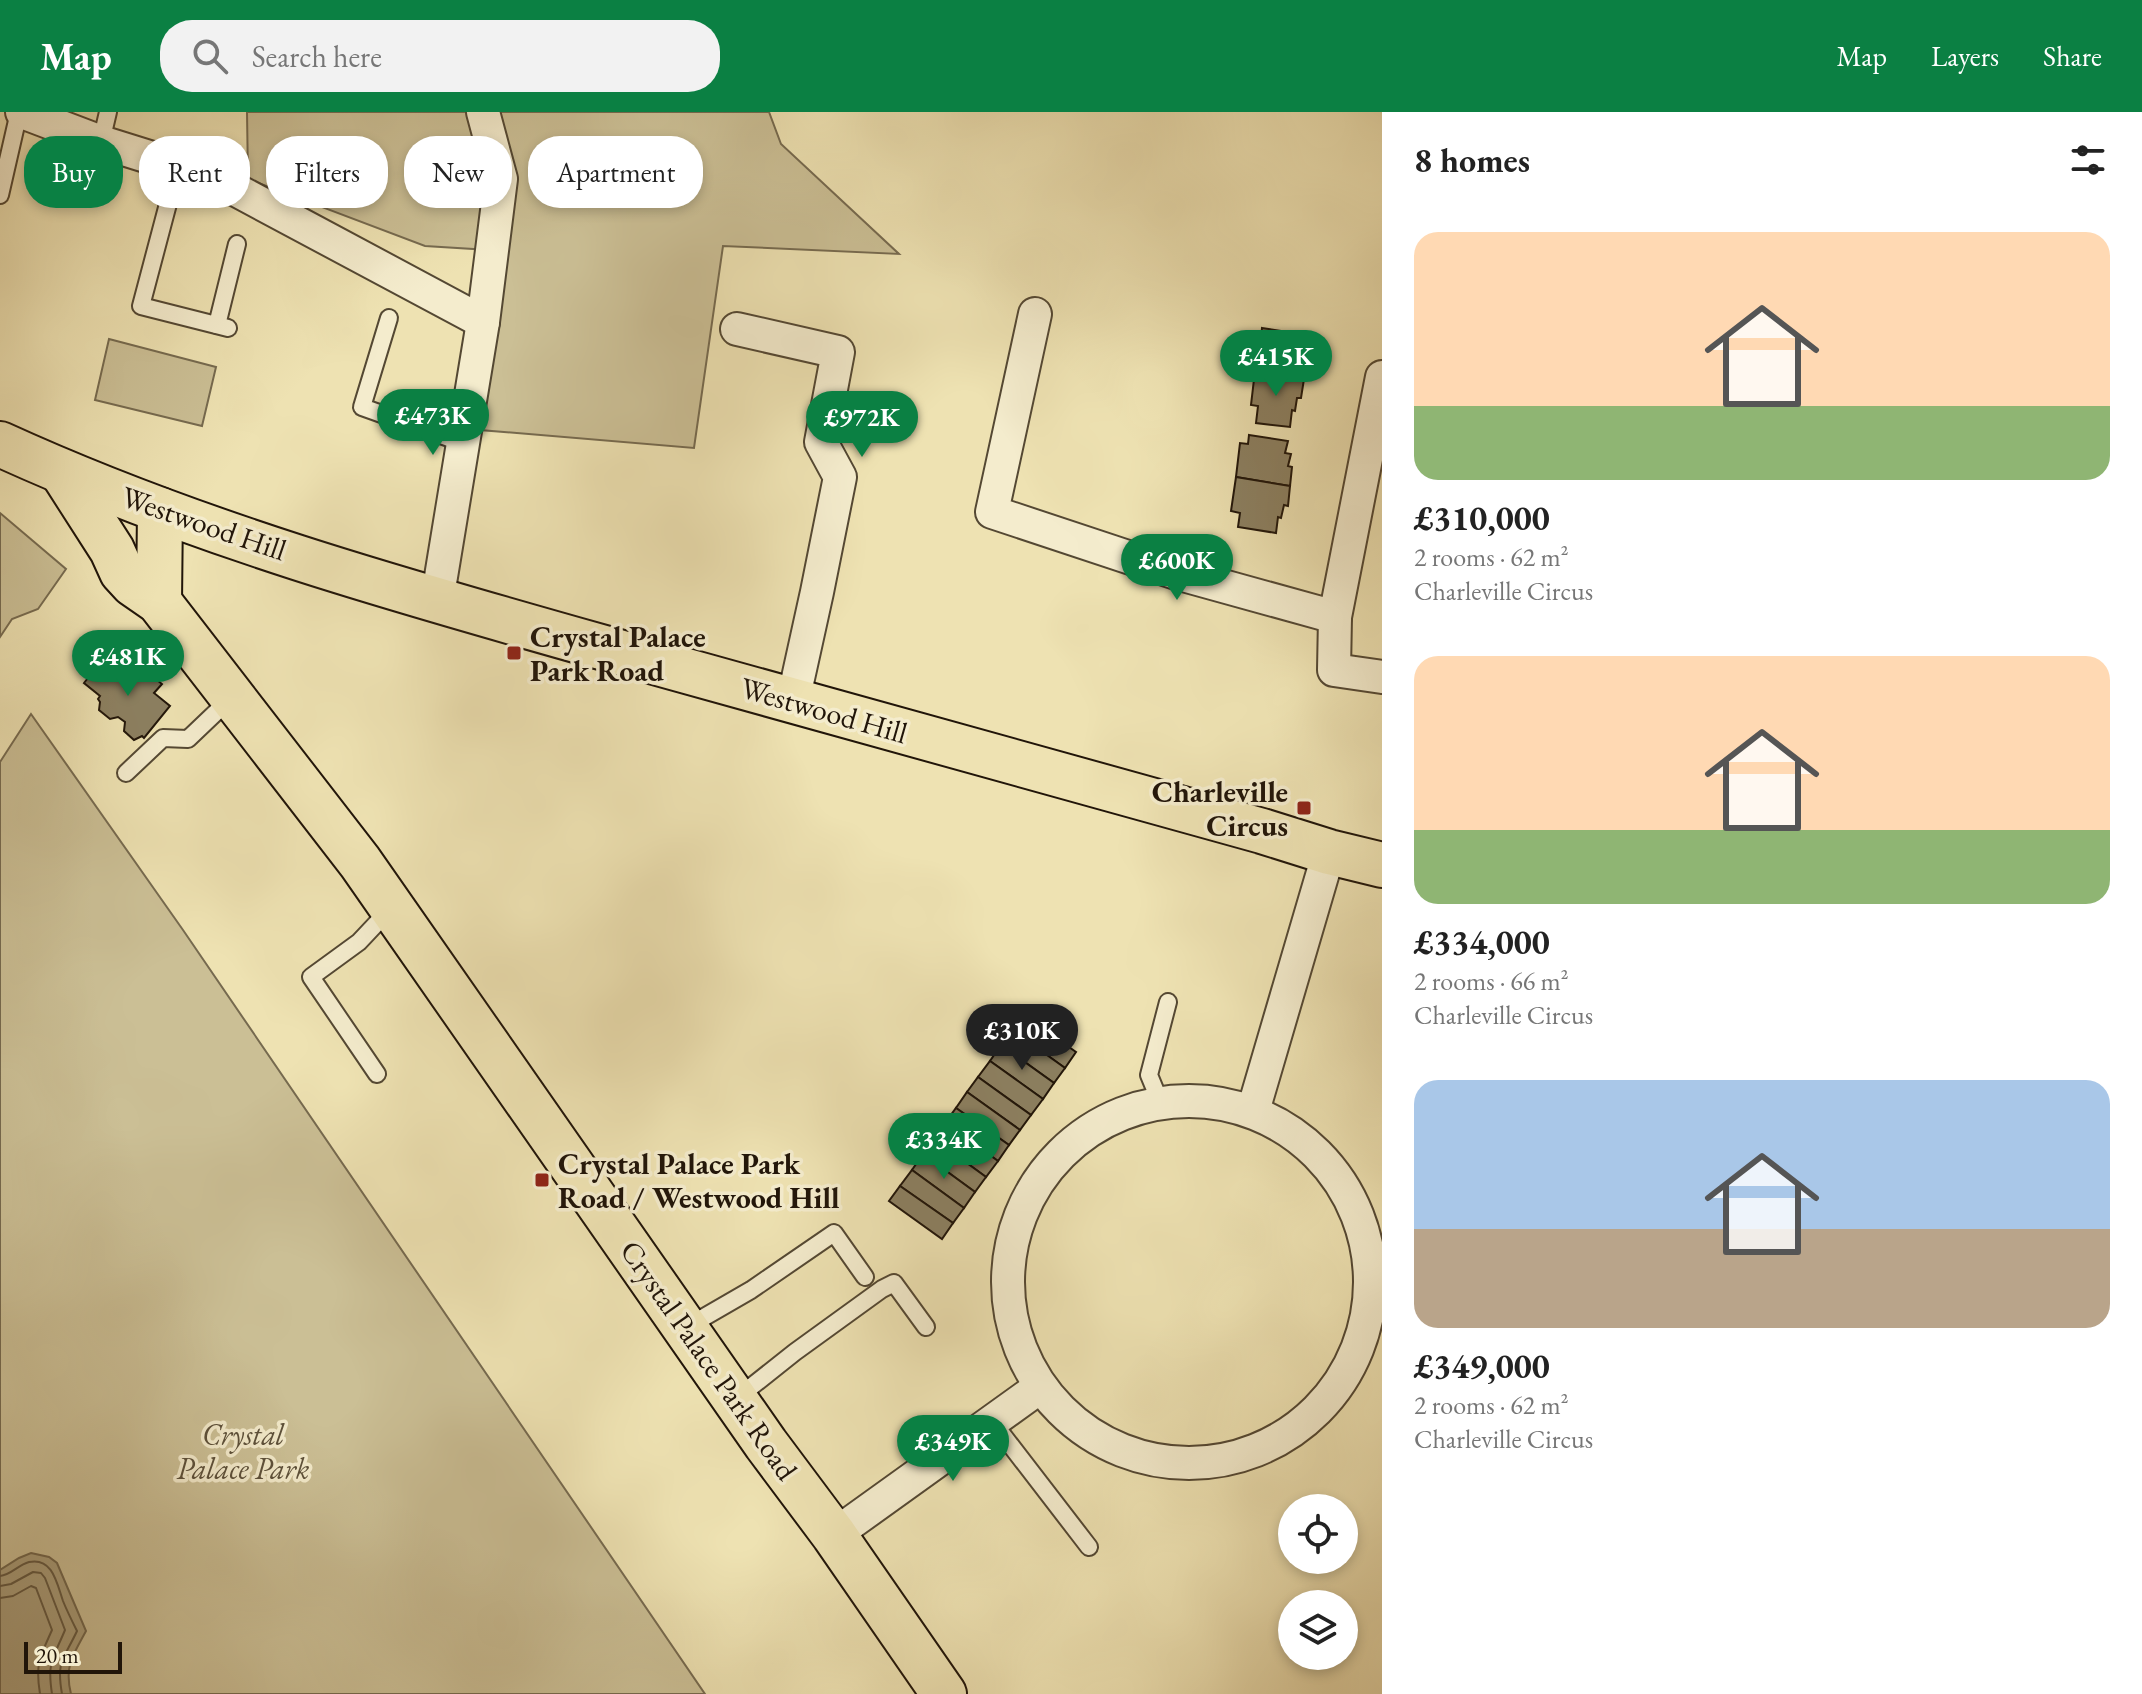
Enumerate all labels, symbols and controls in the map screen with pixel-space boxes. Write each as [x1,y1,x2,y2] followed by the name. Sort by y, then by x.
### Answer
[160,20,720,92] search box
[40,32,112,81] text: Map
[188,34,232,78] icon: search
[252,37,382,76] text: Search here
[1837,38,1887,74] text: Map
[1931,38,1999,74] text: Layers
[2043,38,2102,74] text: Share
[24,136,123,208] chip: Buy
[139,136,250,208] chip: Rent
[266,136,388,208] chip: Filters
[404,136,512,208] chip: New
[528,136,703,208] chip: Apartment
[1414,138,1530,182] text: 8 homes
[2066,138,2110,182] icon: filters
[1690,284,1834,428] icon: home
[1220,330,1332,398] pin: £415K
[1238,339,1314,373] text: £415K
[377,389,489,457] pin: £473K
[806,391,918,459] pin: £972K
[395,398,471,432] text: £473K
[824,400,900,434] text: £972K
[116,477,292,569] street label: Westwood Hill
[1414,496,1550,540] text: £310,000
[1121,534,1233,602] pin: £600K
[1414,540,1569,574] text: 2 rooms · 62 m²
[1139,543,1215,577] text: £600K
[1414,574,1593,608] text: Charleville Circus
[530,617,706,690] place label: Crystal Palace Park Road
[72,630,184,698] pin: £481K
[90,639,166,673] text: £481K
[505,644,523,662] marker: Crystal Palace Park Road
[736,668,912,752] street label: Westwood Hill
[1690,708,1834,852] icon: home
[1152,772,1288,845] place label: Charleville Circus
[1295,799,1313,817] marker: Charleville Circus
[1414,920,1550,964] text: £334,000
[1414,964,1569,998] text: 2 rooms · 66 m²
[1414,998,1593,1032] text: Charleville Circus
[966,1004,1078,1072] pin: £310K
[984,1013,1060,1047] text: £310K
[888,1113,1000,1181] pin: £334K
[906,1122,982,1156] text: £334K
[1690,1132,1834,1276] icon: home
[558,1144,840,1217] place label: Crystal Palace Park Road / Westwood Hill
[533,1171,551,1189] marker: Crystal Palace Park Road / Westwood Hill
[612,1232,807,1488] street label: Crystal Palace Park Road
[1414,1344,1550,1388] text: £349,000
[1414,1388,1569,1422] text: 2 rooms · 62 m²
[176,1415,310,1488] park label: Crystal Palace Park
[897,1415,1009,1483] pin: £349K
[1414,1422,1593,1456] text: Charleville Circus
[915,1424,991,1458] text: £349K
[1278,1494,1358,1670] map controls
[1278,1494,1358,1574] button: locate
[1278,1590,1358,1670] button: layers
[24,1638,122,1674] scale bar
[36,1641,79,1670] text: 20 m

